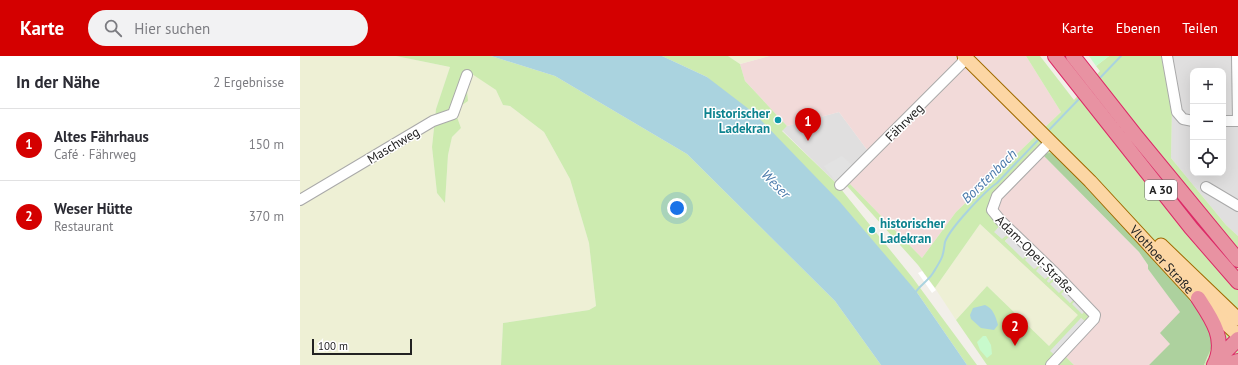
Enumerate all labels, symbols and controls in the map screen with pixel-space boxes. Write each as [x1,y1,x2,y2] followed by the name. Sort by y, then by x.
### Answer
[88,10,368,46] search box
[20,16,64,40] text: Karte
[102,17,124,39] icon: search
[134,19,210,38] text: Hier suchen
[1062,19,1094,37] text: Karte
[1116,19,1160,37] text: Ebenen
[1182,19,1218,37] text: Teilen
[1190,68,1226,176] map controls
[1190,68,1226,104] button: +
[16,71,100,93] text: In der Nähe
[213,74,284,91] text: 2 Ergebnisse
[882,100,927,145] street label: Fährweg
[1190,104,1226,140] button: −
[704,105,770,137] place label: Historischer Ladekran
[795,108,821,141] pin: 1
[773,115,783,125] marker: Historischer Ladekran
[364,123,423,168] street label: Maschweg
[54,127,149,146] text: Altes Fährhaus
[25,136,33,153] text: 1
[249,136,284,153] text: 150 m
[1190,140,1226,176] button: locate
[957,145,1021,207] water label: Borstenbach
[54,146,136,163] text: Café · Fährweg
[758,166,795,203] water label: Weser
[1145,180,1177,200] road number: A 30
[667,198,687,218] your location
[54,199,133,218] text: Weser Hütte
[25,208,33,225] text: 2
[249,208,284,225] text: 370 m
[992,212,1077,297] street label: Adam-Opel-Straße
[880,215,945,247] place label: historischer Ladekran
[54,218,113,235] text: Restaurant
[1125,221,1198,298] street label: Vlothoer Straße
[867,225,877,235] marker: historischer Ladekran
[1002,313,1028,346] pin: 2
[312,337,412,356] scale bar
[318,339,348,353] text: 100 m

